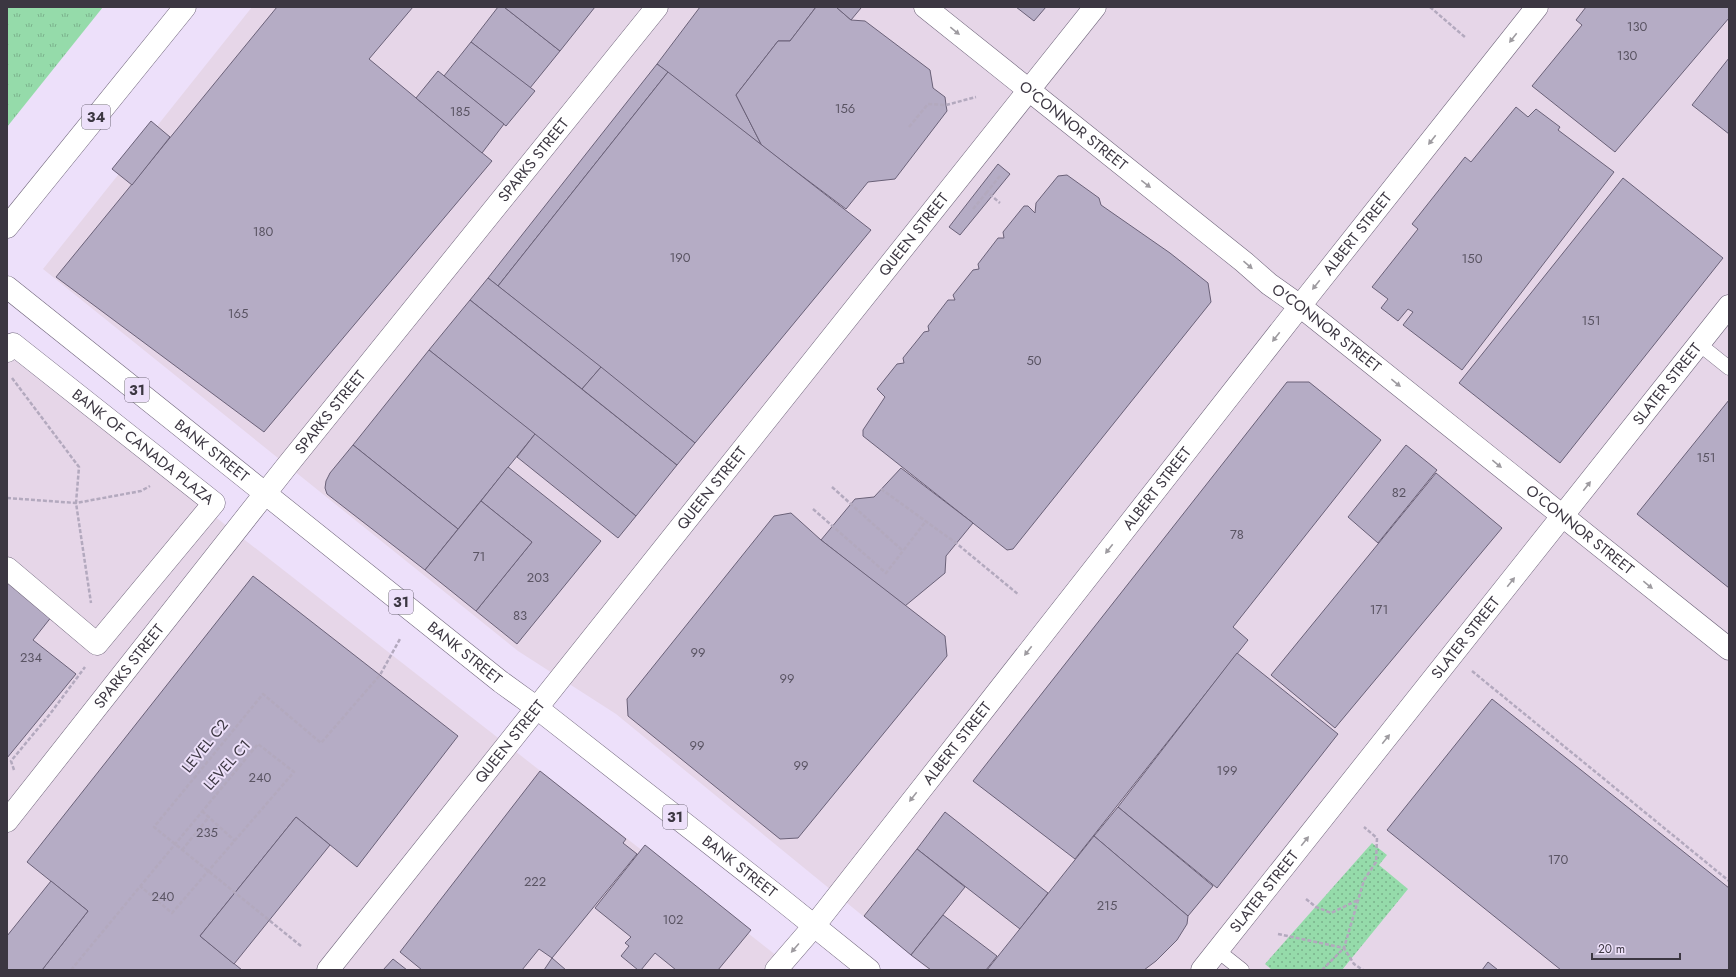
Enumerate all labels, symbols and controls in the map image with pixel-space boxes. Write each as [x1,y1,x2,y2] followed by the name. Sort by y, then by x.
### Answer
[1627,17,1648,36] house number: 130
[950,27,961,36] one-way arrow
[1508,32,1517,43] one-way arrow
[1617,46,1638,65] house number: 130
[1015,76,1132,176] street label: O'CONNOR STREET
[835,99,855,118] house number: 156
[450,102,470,121] house number: 185
[82,105,110,129] road number: 34
[493,113,574,207] street label: SPARKS STREET
[1428,134,1436,145] one-way arrow
[1141,180,1152,188] one-way arrow
[874,188,954,281] street label: QUEEN STREET
[1317,188,1397,280] street label: ALBERT STREET
[253,222,274,241] house number: 180
[669,248,691,267] house number: 190
[1462,249,1483,268] house number: 150
[1243,260,1252,269] one-way arrow
[1267,278,1386,378] street label: O'CONNOR STREET
[1312,280,1321,291] one-way arrow
[228,304,248,323] house number: 165
[1581,311,1601,330] house number: 151
[1272,331,1280,342] one-way arrow
[1627,338,1707,430] street label: SLATER STREET
[1026,351,1042,370] house number: 50
[290,366,371,459] street label: SPARKS STREET
[125,378,149,402] road number: 31
[1390,378,1401,387] one-way arrow
[67,384,219,510] street label: BANK OF CANADA PLAZA
[170,414,254,487] street label: BANK STREET
[672,442,752,535] street label: QUEEN STREET
[1117,442,1197,535] street label: ALBERT STREET
[1696,448,1716,467] house number: 151
[1492,460,1503,468] one-way arrow
[1521,480,1639,580] street label: O'CONNOR STREET
[1583,480,1592,491] one-way arrow
[1392,483,1406,502] house number: 82
[1230,525,1244,544] house number: 78
[1105,543,1113,554] one-way arrow
[473,547,485,566] house number: 71
[527,568,549,587] house number: 203
[1507,576,1516,587] one-way arrow
[1643,580,1654,589] one-way arrow
[389,590,413,614] road number: 31
[1426,592,1505,684] street label: SLATER STREET
[1370,600,1388,619] house number: 171
[513,606,527,625] house number: 83
[423,616,507,690] street label: BANK STREET
[89,619,169,713] street label: SPARKS STREET
[691,643,705,662] house number: 99
[1024,646,1033,657] one-way arrow
[20,648,42,667] house number: 234
[780,669,794,688] house number: 99
[470,695,550,788] street label: QUEEN STREET
[917,697,997,790] street label: ALBERT STREET
[177,715,233,777] street label: LEVEL C2
[1382,734,1390,745] one-way arrow
[198,735,256,795] street label: LEVEL C1
[690,736,704,755] house number: 99
[794,756,808,775] house number: 99
[1217,761,1237,780] house number: 199
[249,768,272,787] house number: 240
[909,792,918,803] one-way arrow
[663,805,687,829] road number: 31
[196,823,218,842] house number: 235
[697,830,782,903] street label: BANK STREET
[1301,835,1309,846] one-way arrow
[1225,846,1304,938] street label: SLATER STREET
[1548,850,1568,869] house number: 170
[524,872,546,891] house number: 222
[152,887,175,906] house number: 240
[1097,896,1117,915] house number: 215
[662,910,684,929] house number: 102
[1592,935,1680,961] scale bar
[1598,940,1625,958] text: 20 m
[790,942,799,953] one-way arrow

